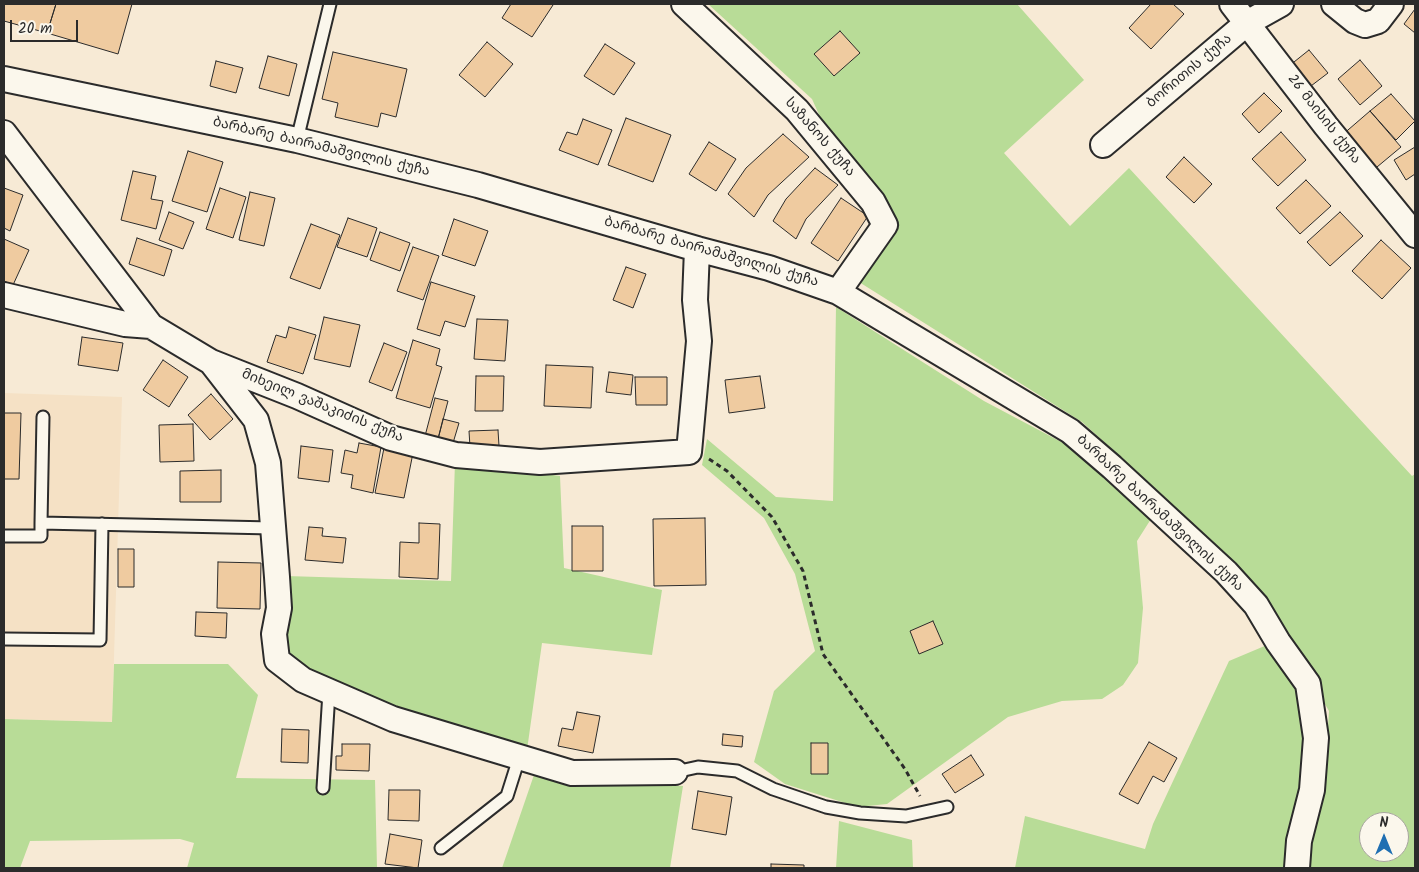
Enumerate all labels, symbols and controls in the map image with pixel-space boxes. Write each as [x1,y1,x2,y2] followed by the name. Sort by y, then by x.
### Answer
[12,10,80,42] scale bar
[18,17,52,41] text: 20 m
[1144,31,1236,113] street label: ბორითის ქუჩა
[1283,72,1363,168] street label: 26 მაისის ქუჩა
[780,95,858,181] street label: საზანოს ქუჩა
[211,115,431,181] street label: ბარბარე ბაირამაშვილის ქუჩა
[602,214,820,292] street label: ბარბარე ბაირამაშვილის ქუჩა
[239,367,405,447] street label: მიხეილ ვაშაკიძის ქუჩა
[1072,432,1246,596] street label: ბარბარე ბაირამაშვილის ქუჩა
[1359,812,1409,862] north arrow
[1380,812,1388,834] text: N

